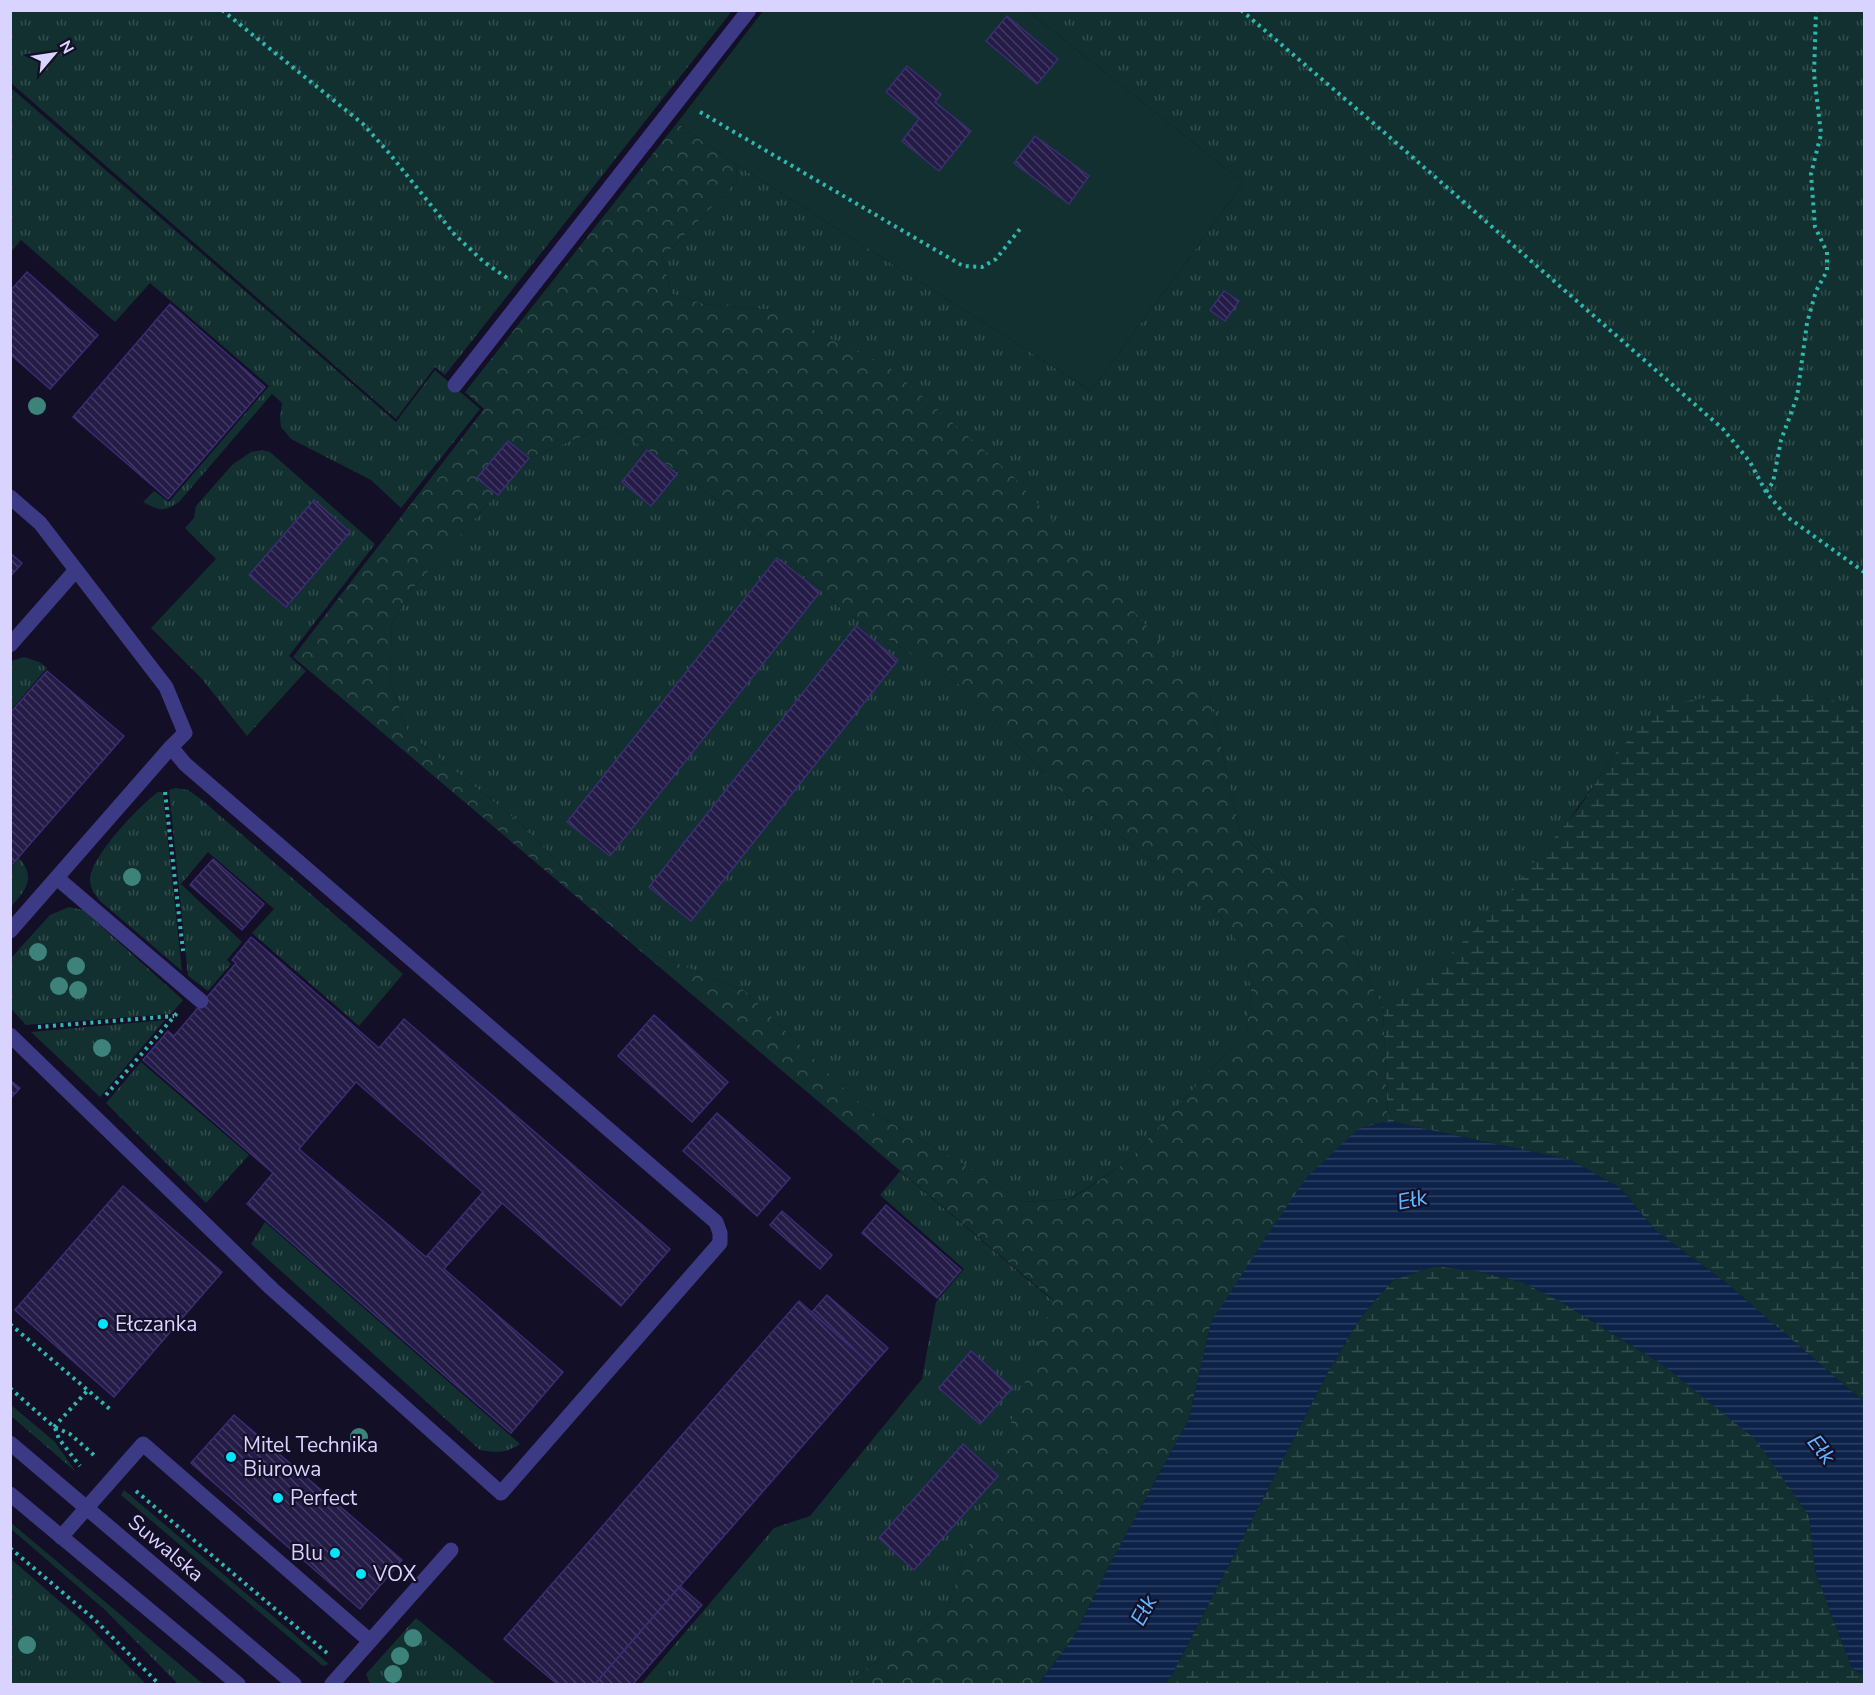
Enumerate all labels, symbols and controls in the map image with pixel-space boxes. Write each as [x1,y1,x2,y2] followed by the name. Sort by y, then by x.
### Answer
[24,24,84,84] north arrow
[54,37,79,58] text: N
[1394,1182,1431,1218] water label: Ełk
[115,1310,197,1338] place label: Ełczanka
[96,1317,110,1331] marker: Ełczanka
[1800,1428,1843,1472] water label: Ełk
[243,1431,378,1483] place label: Mitel Technika Biurowa
[224,1450,238,1464] marker: Mitel Technika Biurowa
[290,1484,358,1512] place label: Perfect
[271,1491,285,1505] marker: Perfect
[122,1508,210,1588] street label: Suwalska
[291,1539,323,1567] place label: Blu
[328,1546,342,1560] marker: Blu
[372,1560,417,1588] place label: VOX
[354,1567,368,1581] marker: VOX
[1123,1589,1165,1631] water label: Ełk

